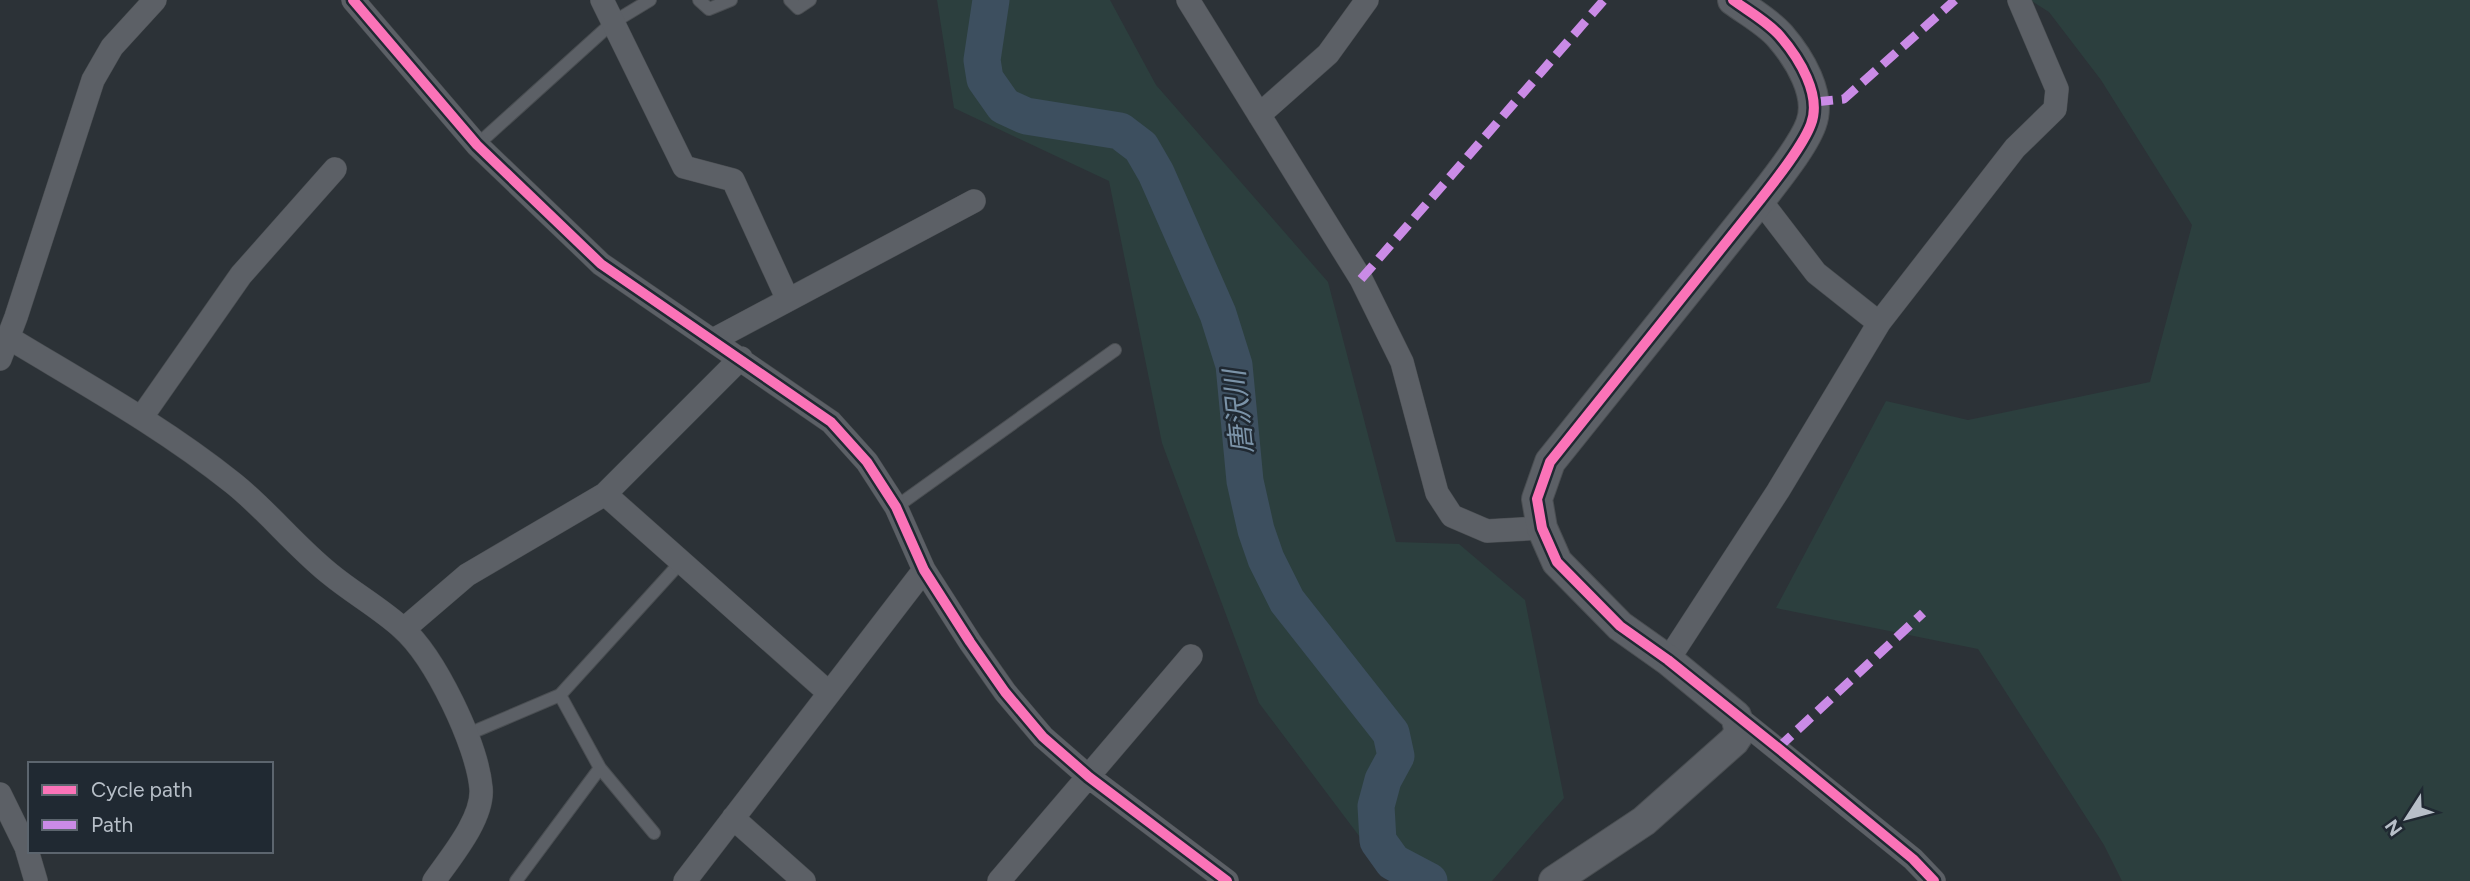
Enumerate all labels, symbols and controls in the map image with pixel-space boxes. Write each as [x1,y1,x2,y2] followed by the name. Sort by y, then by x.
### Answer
[1216,365,1259,456] water label: 唐沢川
[28,762,273,853] legend
[91,777,192,802] text: Cycle path
[2372,783,2442,853] north arrow
[91,812,133,837] text: Path
[2380,815,2407,840] text: N

